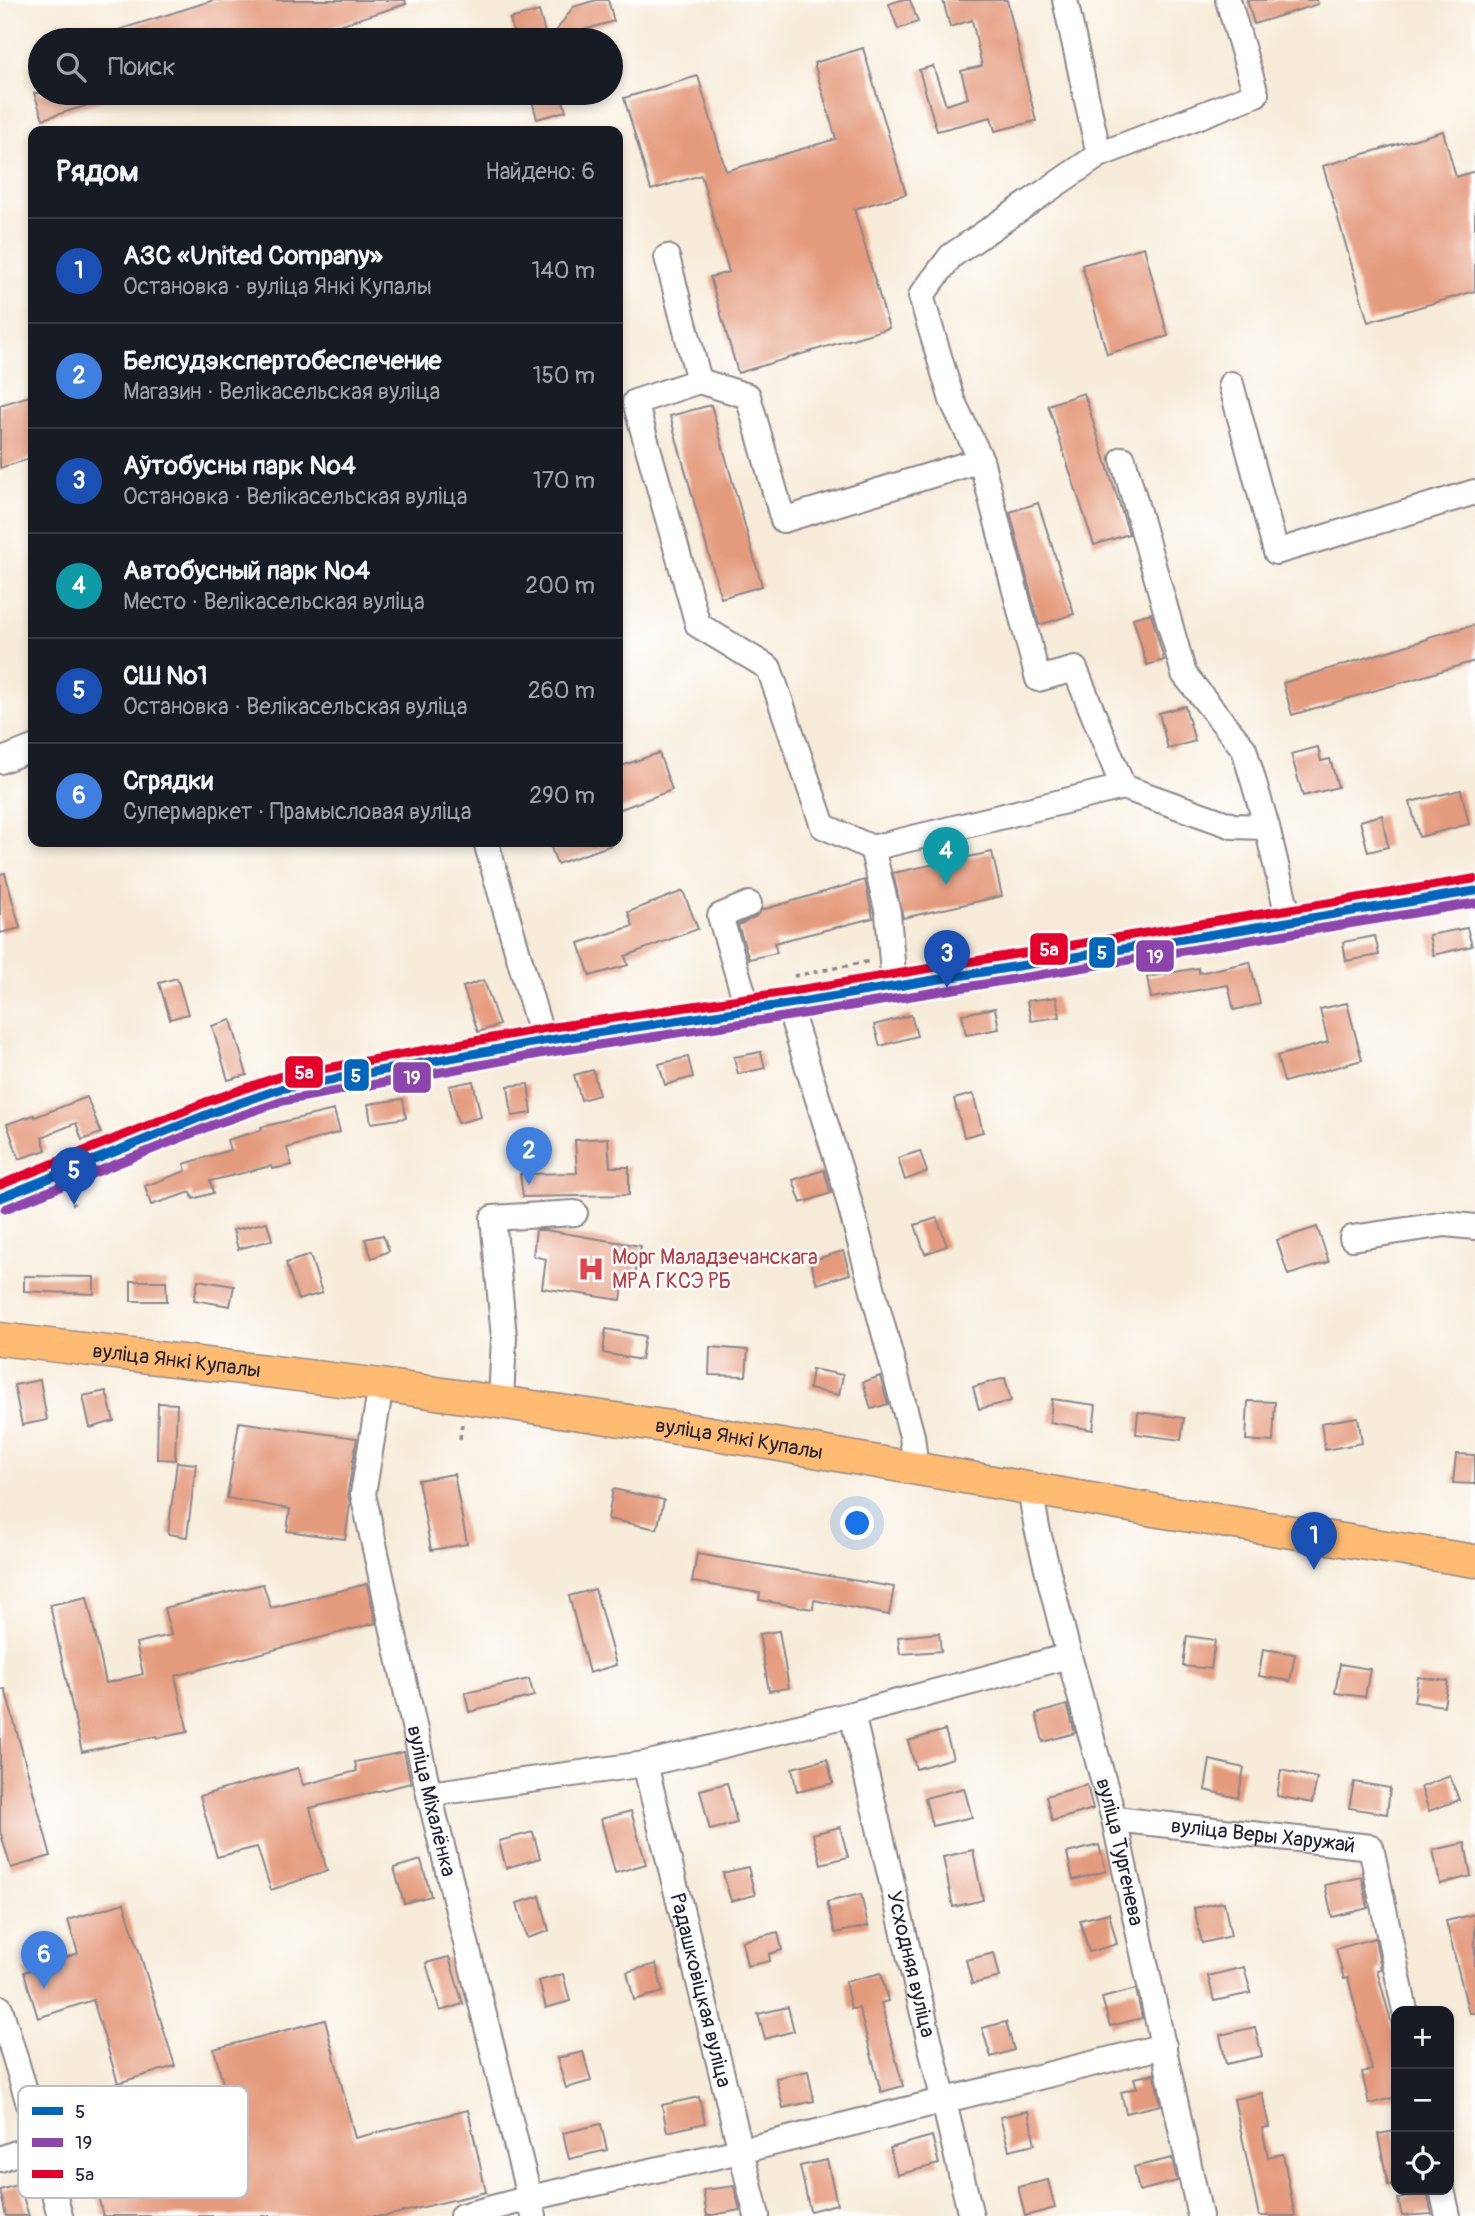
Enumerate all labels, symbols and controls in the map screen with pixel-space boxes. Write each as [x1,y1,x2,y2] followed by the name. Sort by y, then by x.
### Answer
[28,28,623,105] search box
[52,48,90,86] icon: search
[108,51,176,83] text: Поиск
[56,153,139,190] text: Рядом
[485,157,595,186] text: Найдено: 6
[123,240,383,272] text: АЗС «United Company»
[75,256,84,285] text: 1
[532,256,595,285] text: 140 m
[123,272,432,301] text: Остановка · вуліца Янкі Купалы
[123,345,441,377] text: Белсудэкспертобеспечение
[73,361,85,390] text: 2
[532,361,595,390] text: 150 m
[123,377,440,406] text: Магазин · Велікасельская вуліца
[123,450,356,482] text: Аўтобусны парк №4
[73,466,85,495] text: 3
[533,466,595,495] text: 170 m
[123,482,467,511] text: Остановка · Велікасельская вуліца
[123,555,370,587] text: Автобусный парк №4
[72,571,86,600] text: 4
[525,571,595,600] text: 200 m
[123,587,425,616] text: Место · Велікасельская вуліца
[123,660,208,692] text: СШ №1
[73,676,85,705] text: 5
[528,676,595,705] text: 260 m
[123,692,467,721] text: Остановка · Велікасельская вуліца
[123,765,213,797] text: Сгрядки
[72,781,86,810] text: 6
[529,781,595,810] text: 290 m
[123,797,471,826] text: Супермаркет · Прамысловая вуліца
[923,827,969,885] pin: 4
[924,930,970,988] pin: 3
[1029,932,1069,966] line badge: 5а
[1088,936,1116,969] line badge: 5
[1039,938,1059,962] text: 5а
[1135,939,1175,973] line badge: 19
[1097,941,1107,965] text: 5
[1146,945,1164,969] text: 19
[284,1055,324,1089] line badge: 5а
[343,1058,370,1092] line badge: 5
[294,1061,314,1085] text: 5а
[392,1061,432,1094] line badge: 19
[351,1064,361,1088] text: 5
[403,1066,421,1090] text: 19
[506,1127,552,1185] pin: 2
[51,1147,97,1205] pin: 5
[612,1244,818,1295] place label: Морг Маладзечанскага МРА ГКСЭ РБ
[576,1254,606,1284] hospital icon: Морг Маладзечанскага МРА ГКСЭ РБ
[91,1337,262,1384] street label: вуліца Янкі Купалы
[654,1412,825,1466] street label: вуліца Янкі Купалы
[840,1506,874,1540] your location
[1291,1512,1337,1570] pin: 1
[400,1723,462,1879] street label: вуліца Міхалёнка
[1089,1775,1150,1928] street label: вуліца Тургенева
[1170,1812,1357,1859] street label: вуліца Веры Харужай
[880,1888,941,2040] street label: Усходняя вуліца
[664,1890,738,2090] street label: Радашковіцкая вуліца
[21,1931,67,1989] pin: 6
[1391,2006,1454,2195] map controls
[1391,2006,1454,2069] button: +
[1391,2069,1454,2132] button: −
[18,2086,248,2198] legend
[75,2100,85,2124] text: 5
[75,2131,92,2155] text: 19
[1391,2132,1454,2195] button: locate
[75,2163,94,2187] text: 5а

